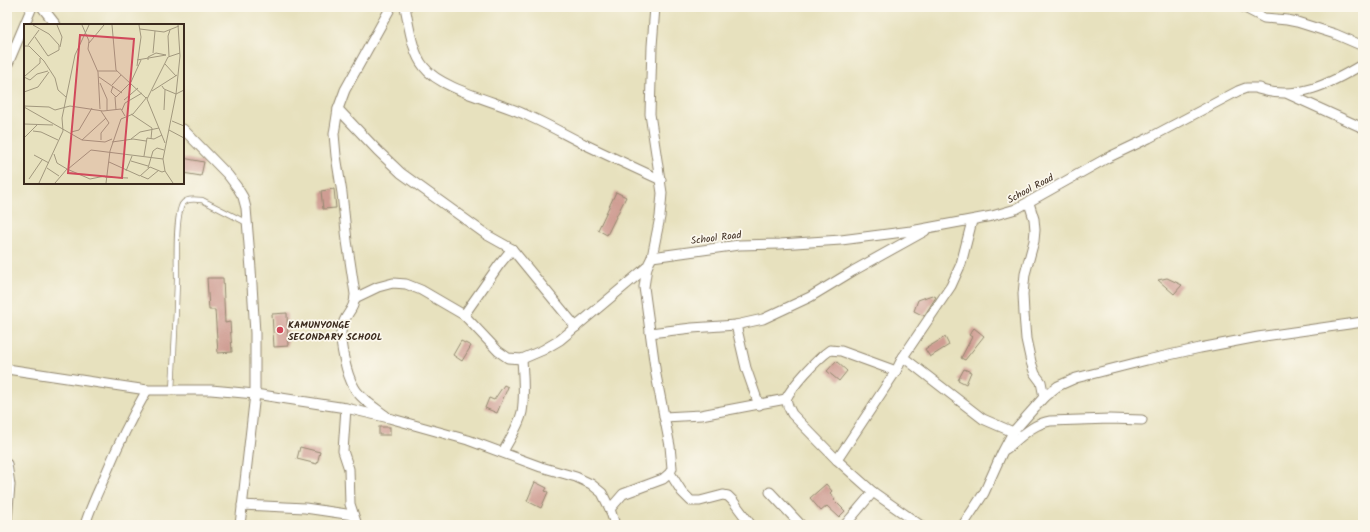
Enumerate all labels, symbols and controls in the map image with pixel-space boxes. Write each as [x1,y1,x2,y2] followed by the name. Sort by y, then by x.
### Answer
[24,24,184,184] inset map
[1004,169,1057,208] street label: School Road
[690,227,743,249] street label: School Road
[288,317,382,345] place label: KAMUNYONGE SECONDARY SCHOOL
[275,325,285,335] marker: KAMUNYONGE SECONDARY SCHOOL

